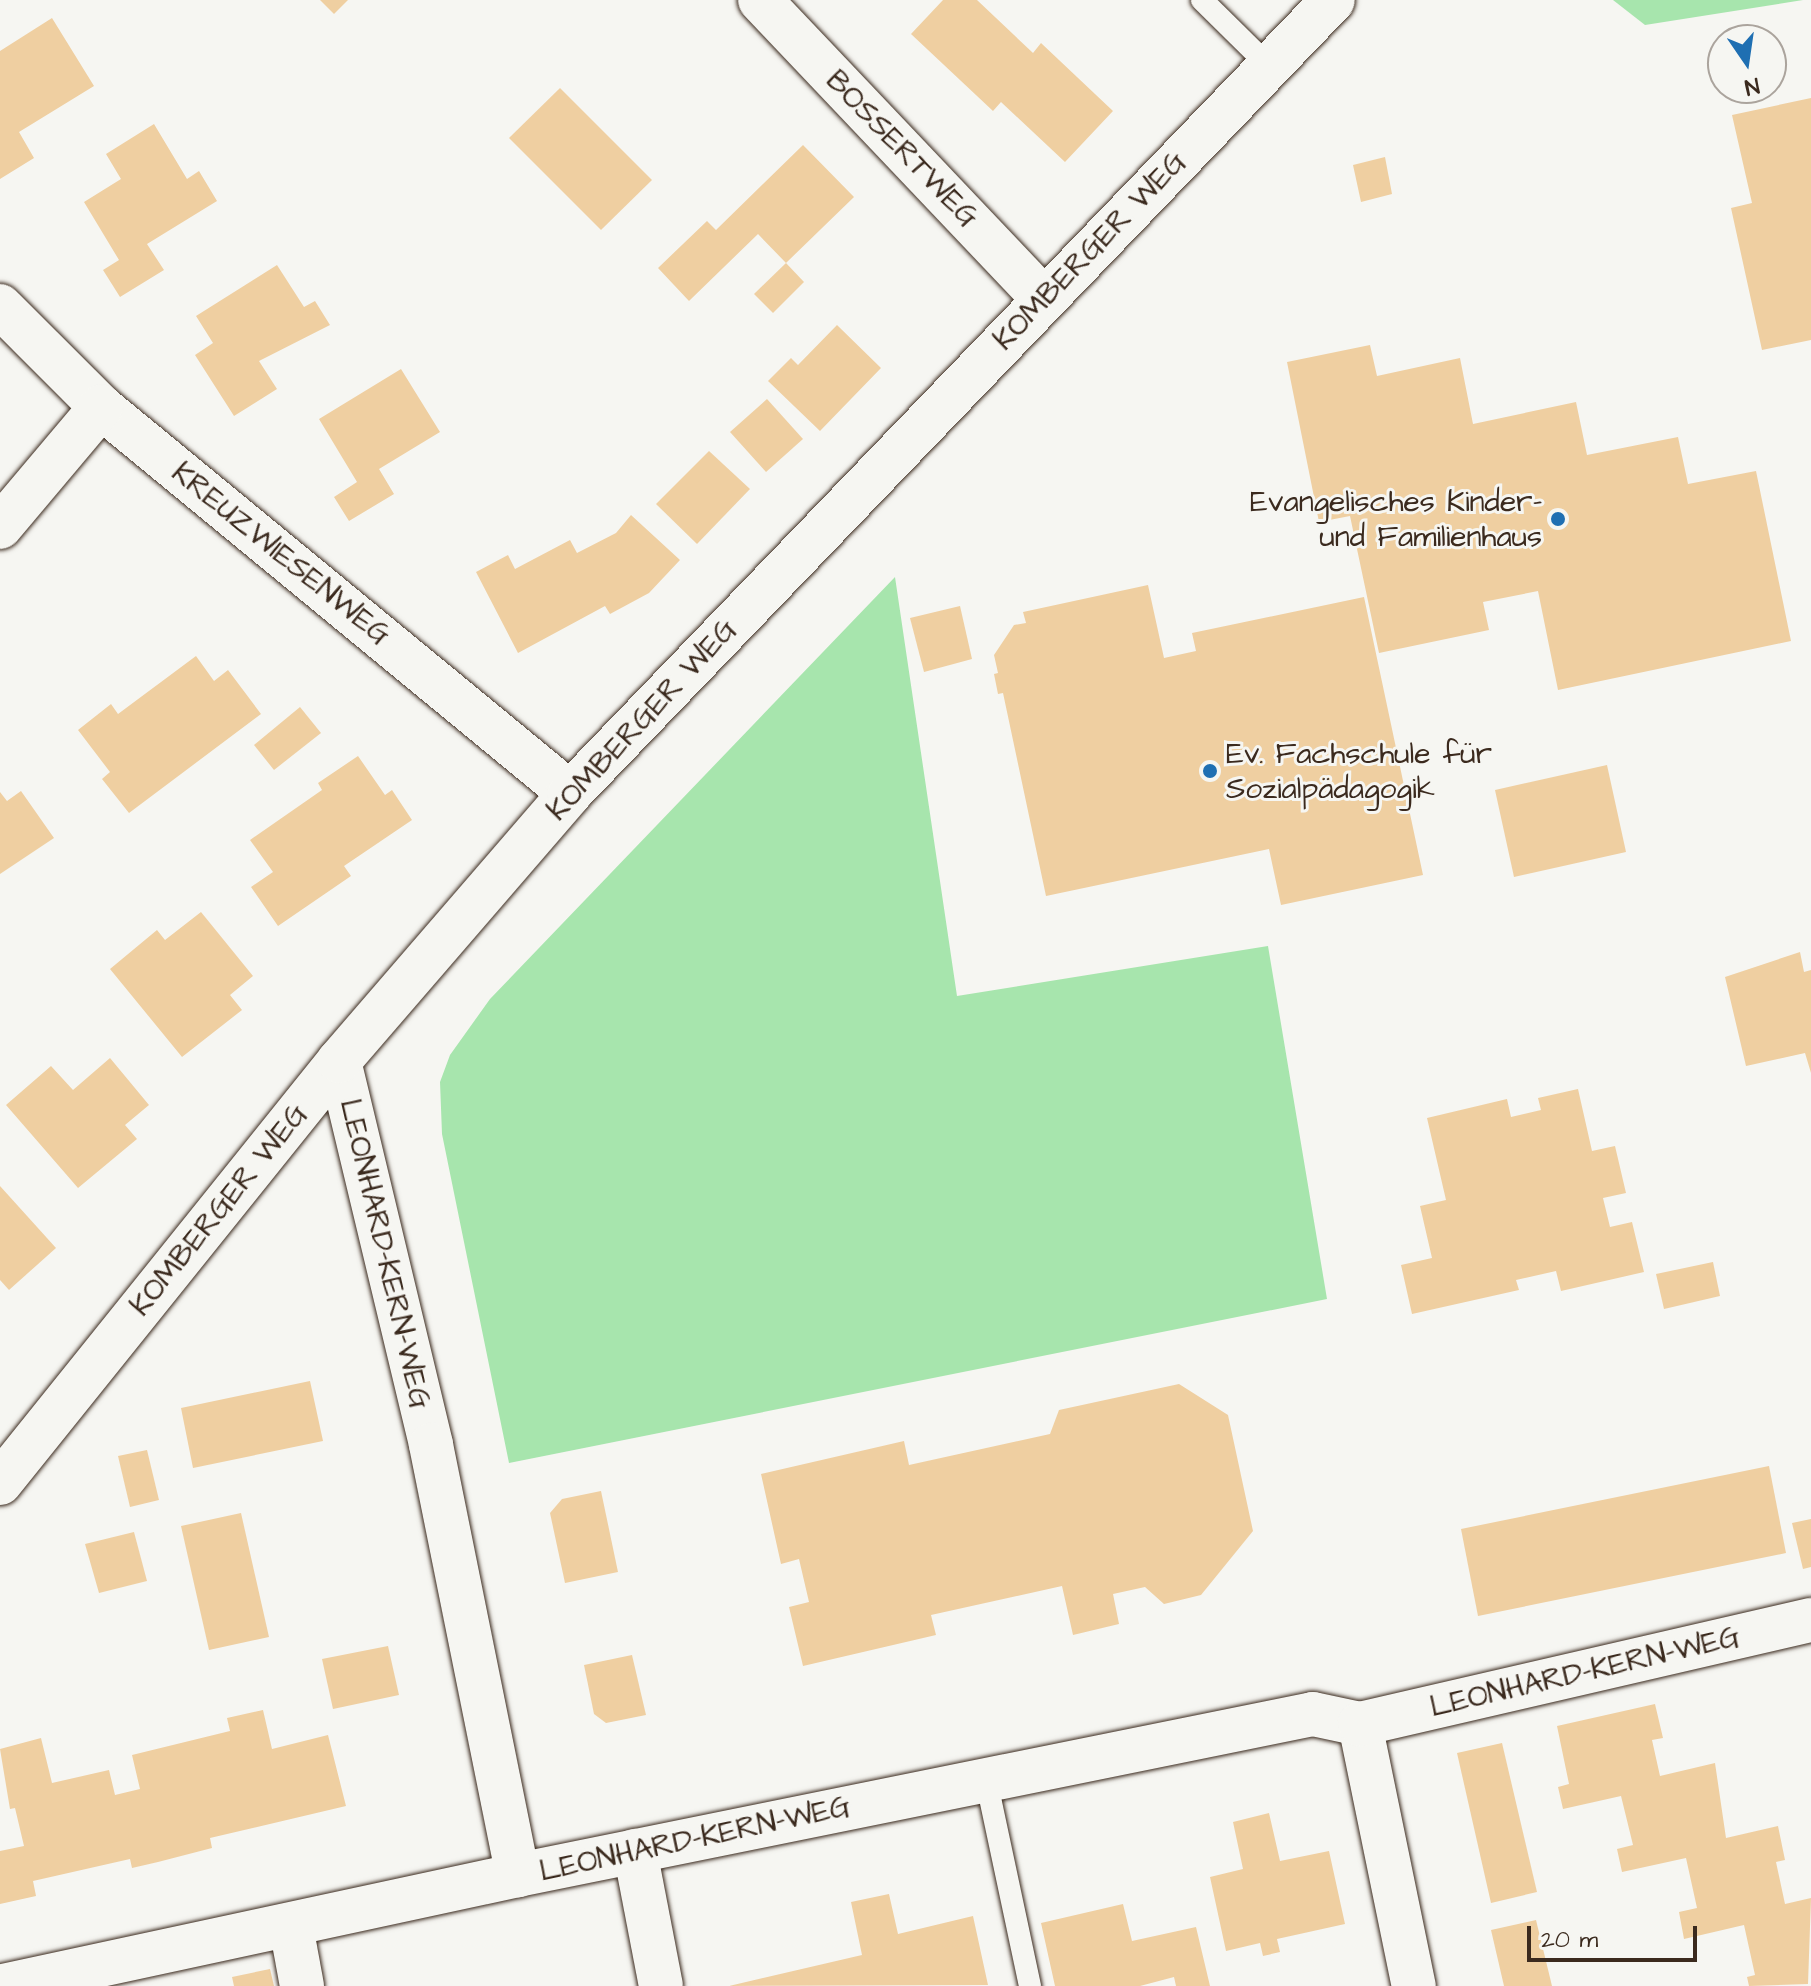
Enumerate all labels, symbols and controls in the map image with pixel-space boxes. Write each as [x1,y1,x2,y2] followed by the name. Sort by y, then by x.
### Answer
[1707,24,1787,104] north arrow
[818,63,986,235] street label: BOSSERTWEG
[1742,69,1762,103] text: N
[986,144,1194,358] street label: KOMBERGER WEG
[164,455,398,653] street label: KREUZWIESENWEG
[1250,484,1542,554] place label: Evangelisches Kinder- und Familienhaus
[1549,510,1567,528] marker: Evangelisches Kinder- und Familienhaus
[539,612,745,828] street label: KOMBERGER WEG
[1226,736,1492,806] place label: Ev. Fachschule für Sozialpädagogik
[1201,762,1219,780] marker: Ev. Fachschule für Sozialpädagogik
[332,1095,438,1413] street label: LEONHARD-KERN-WEG
[123,1097,315,1323] street label: KOMBERGER WEG
[1426,1619,1744,1725] street label: LEONHARD-KERN-WEG
[536,1788,854,1890] street label: LEONHARD-KERN-WEG
[1531,1910,1701,1960] scale bar
[1541,1923,1598,1957] text: 20 m

